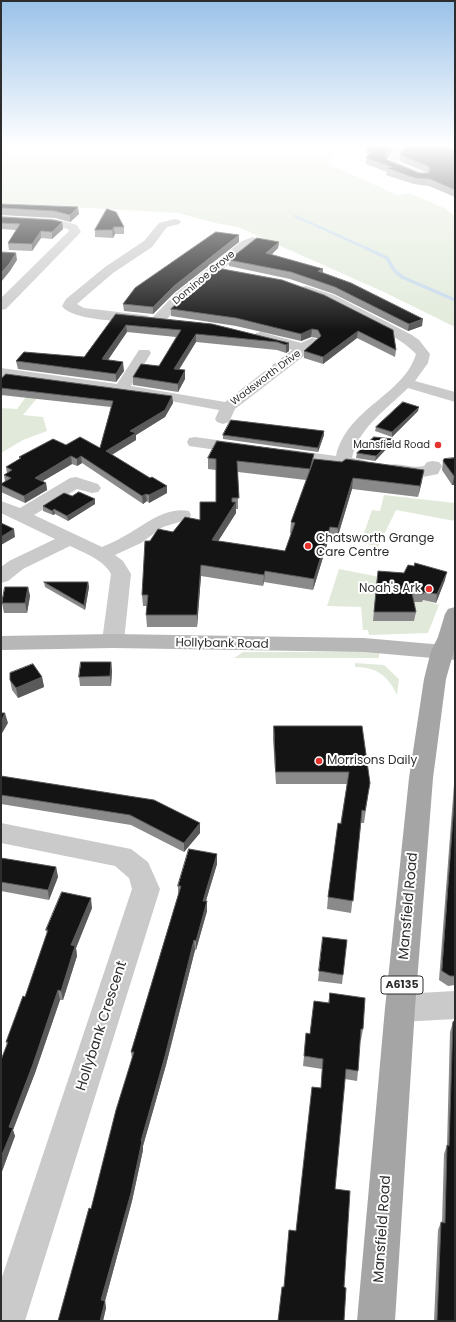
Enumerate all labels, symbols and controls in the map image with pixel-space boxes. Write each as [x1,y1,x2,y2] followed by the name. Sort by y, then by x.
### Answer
[170,248,238,308] street label: Dominoe Grove
[229,348,303,408] street label: Wadsworth Drive
[353,439,430,451] place label: Mansfield Road
[433,440,443,450] marker: Mansfield Road
[316,532,434,560] place label: Chatsworth Grange Care Centre
[303,541,313,551] marker: Chatsworth Grange Care Centre
[359,582,421,596] place label: Noah's Ark
[424,584,434,594] marker: Noah's Ark
[175,636,269,652] street label: Hollybank Road
[327,754,417,768] place label: Morrisons Daily
[314,756,324,766] marker: Morrisons Daily
[396,852,422,960] street label: Mansfield Road
[73,959,131,1093] street label: Hollybank Crescent
[381,976,423,994] road number: A6135
[371,1175,395,1283] street label: Mansfield Road

